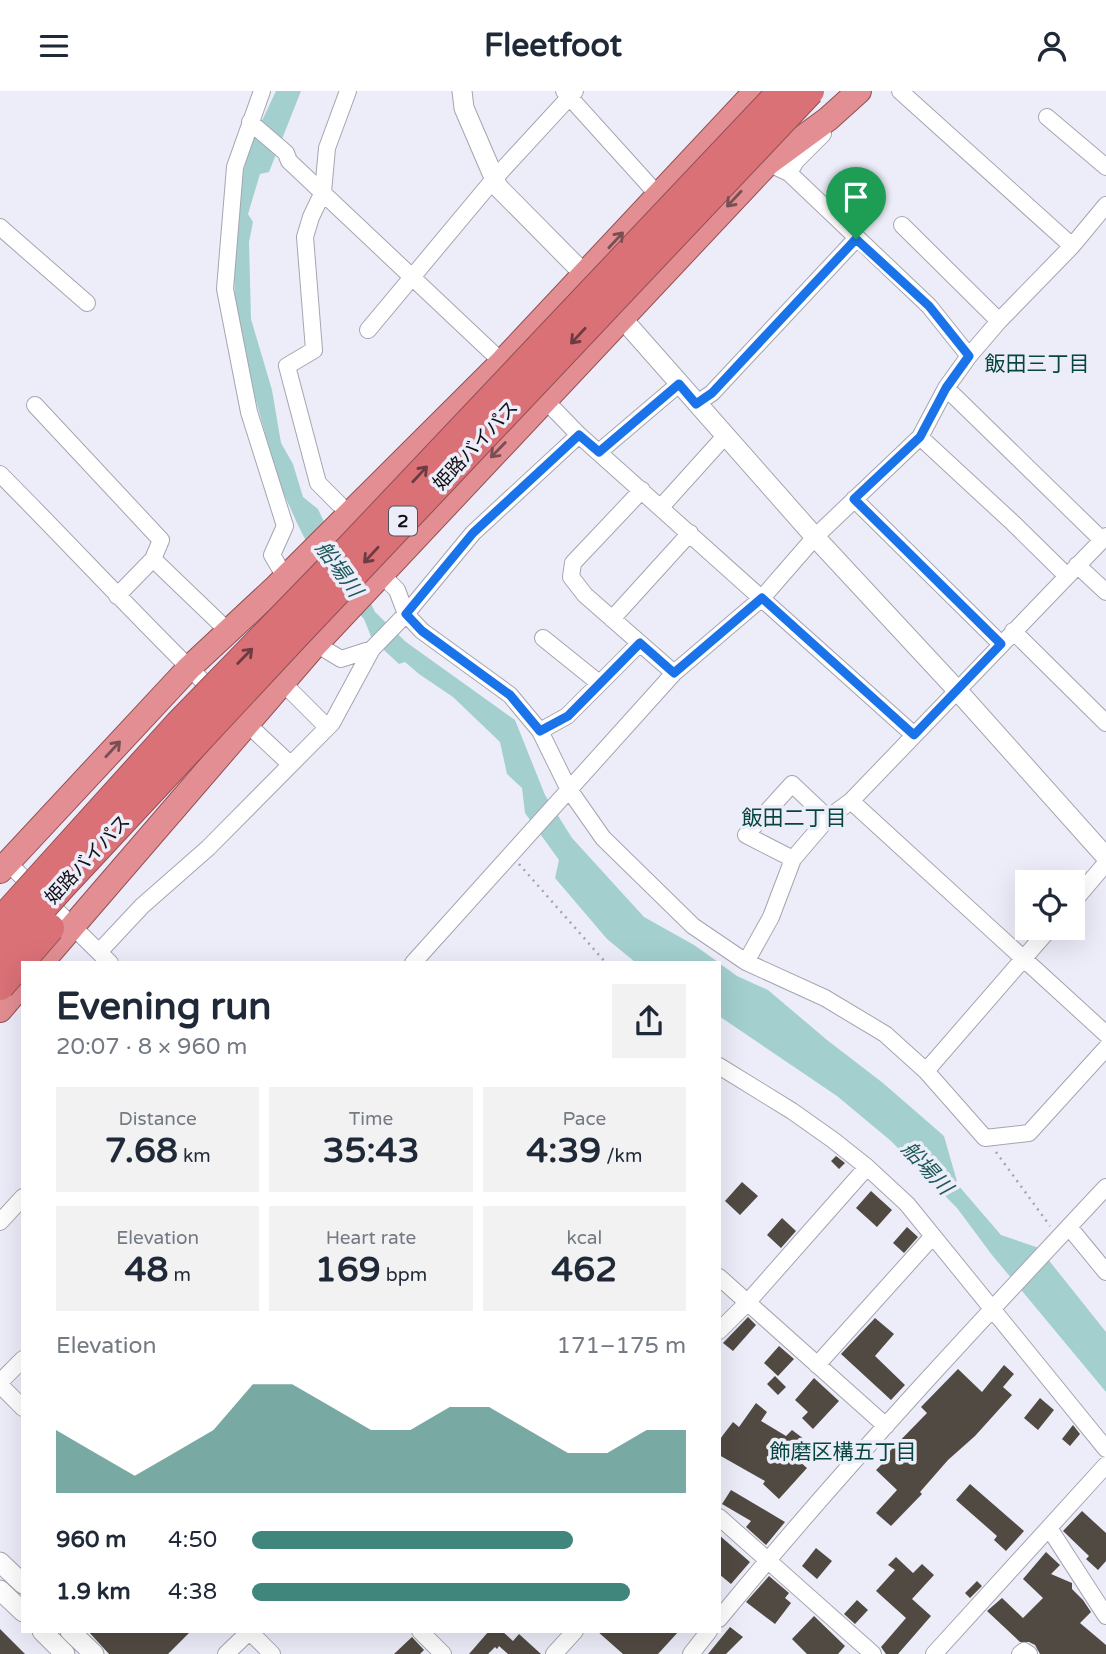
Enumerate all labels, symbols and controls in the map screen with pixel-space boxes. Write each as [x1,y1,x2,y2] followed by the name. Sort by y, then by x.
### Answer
[35,27,73,65] icon: menu
[484,27,622,65] text: Fleetfoot
[1033,27,1071,65] icon: person
[826,167,886,239] pin
[837,178,875,216] icon: arrive
[725,190,742,207] one-way arrow
[607,232,624,249] one-way arrow
[570,327,587,344] one-way arrow
[985,352,1090,377] district label: 飯田三丁目
[429,397,523,495] street label: 姫路バイパス
[490,441,507,458] one-way arrow
[411,466,428,483] one-way arrow
[389,507,417,535] road number: 2
[310,536,368,604] water label: 船場川
[363,546,380,563] one-way arrow
[237,647,254,664] one-way arrow
[105,741,122,758] one-way arrow
[742,806,847,831] district label: 飯田二丁目
[41,811,135,909] street label: 姫路バイパス
[1015,870,1085,940] map controls
[1015,870,1085,940] button: locate
[56,984,271,1030] text: Evening run
[612,984,686,1058] button: share
[56,1033,247,1061] text: 20:07 · 8 × 960 m
[119,1108,197,1130] text: Distance
[349,1108,393,1130] text: Time
[562,1108,606,1130] text: Pace
[105,1130,178,1172] text: 7.68
[322,1130,420,1172] text: 35:43
[526,1130,601,1172] text: 4:39
[896,1137,959,1201] water label: 船場川
[178,1145,211,1167] text: km
[601,1145,642,1167] text: /km
[116,1227,199,1249] text: Elevation
[326,1227,416,1249] text: Heart rate
[566,1227,602,1249] text: kcal
[124,1249,168,1291] text: 48
[315,1249,381,1291] text: 169
[551,1249,617,1291] text: 462
[168,1264,191,1286] text: m
[381,1264,427,1286] text: bpm
[56,1332,157,1360] text: Elevation
[557,1332,686,1360] text: 171–175 m
[770,1440,917,1465] district label: 飾磨区構五丁目
[56,1526,126,1554] text: 960 m
[168,1526,217,1554] text: 4:50
[56,1578,131,1606] text: 1.9 km
[168,1578,217,1606] text: 4:38

